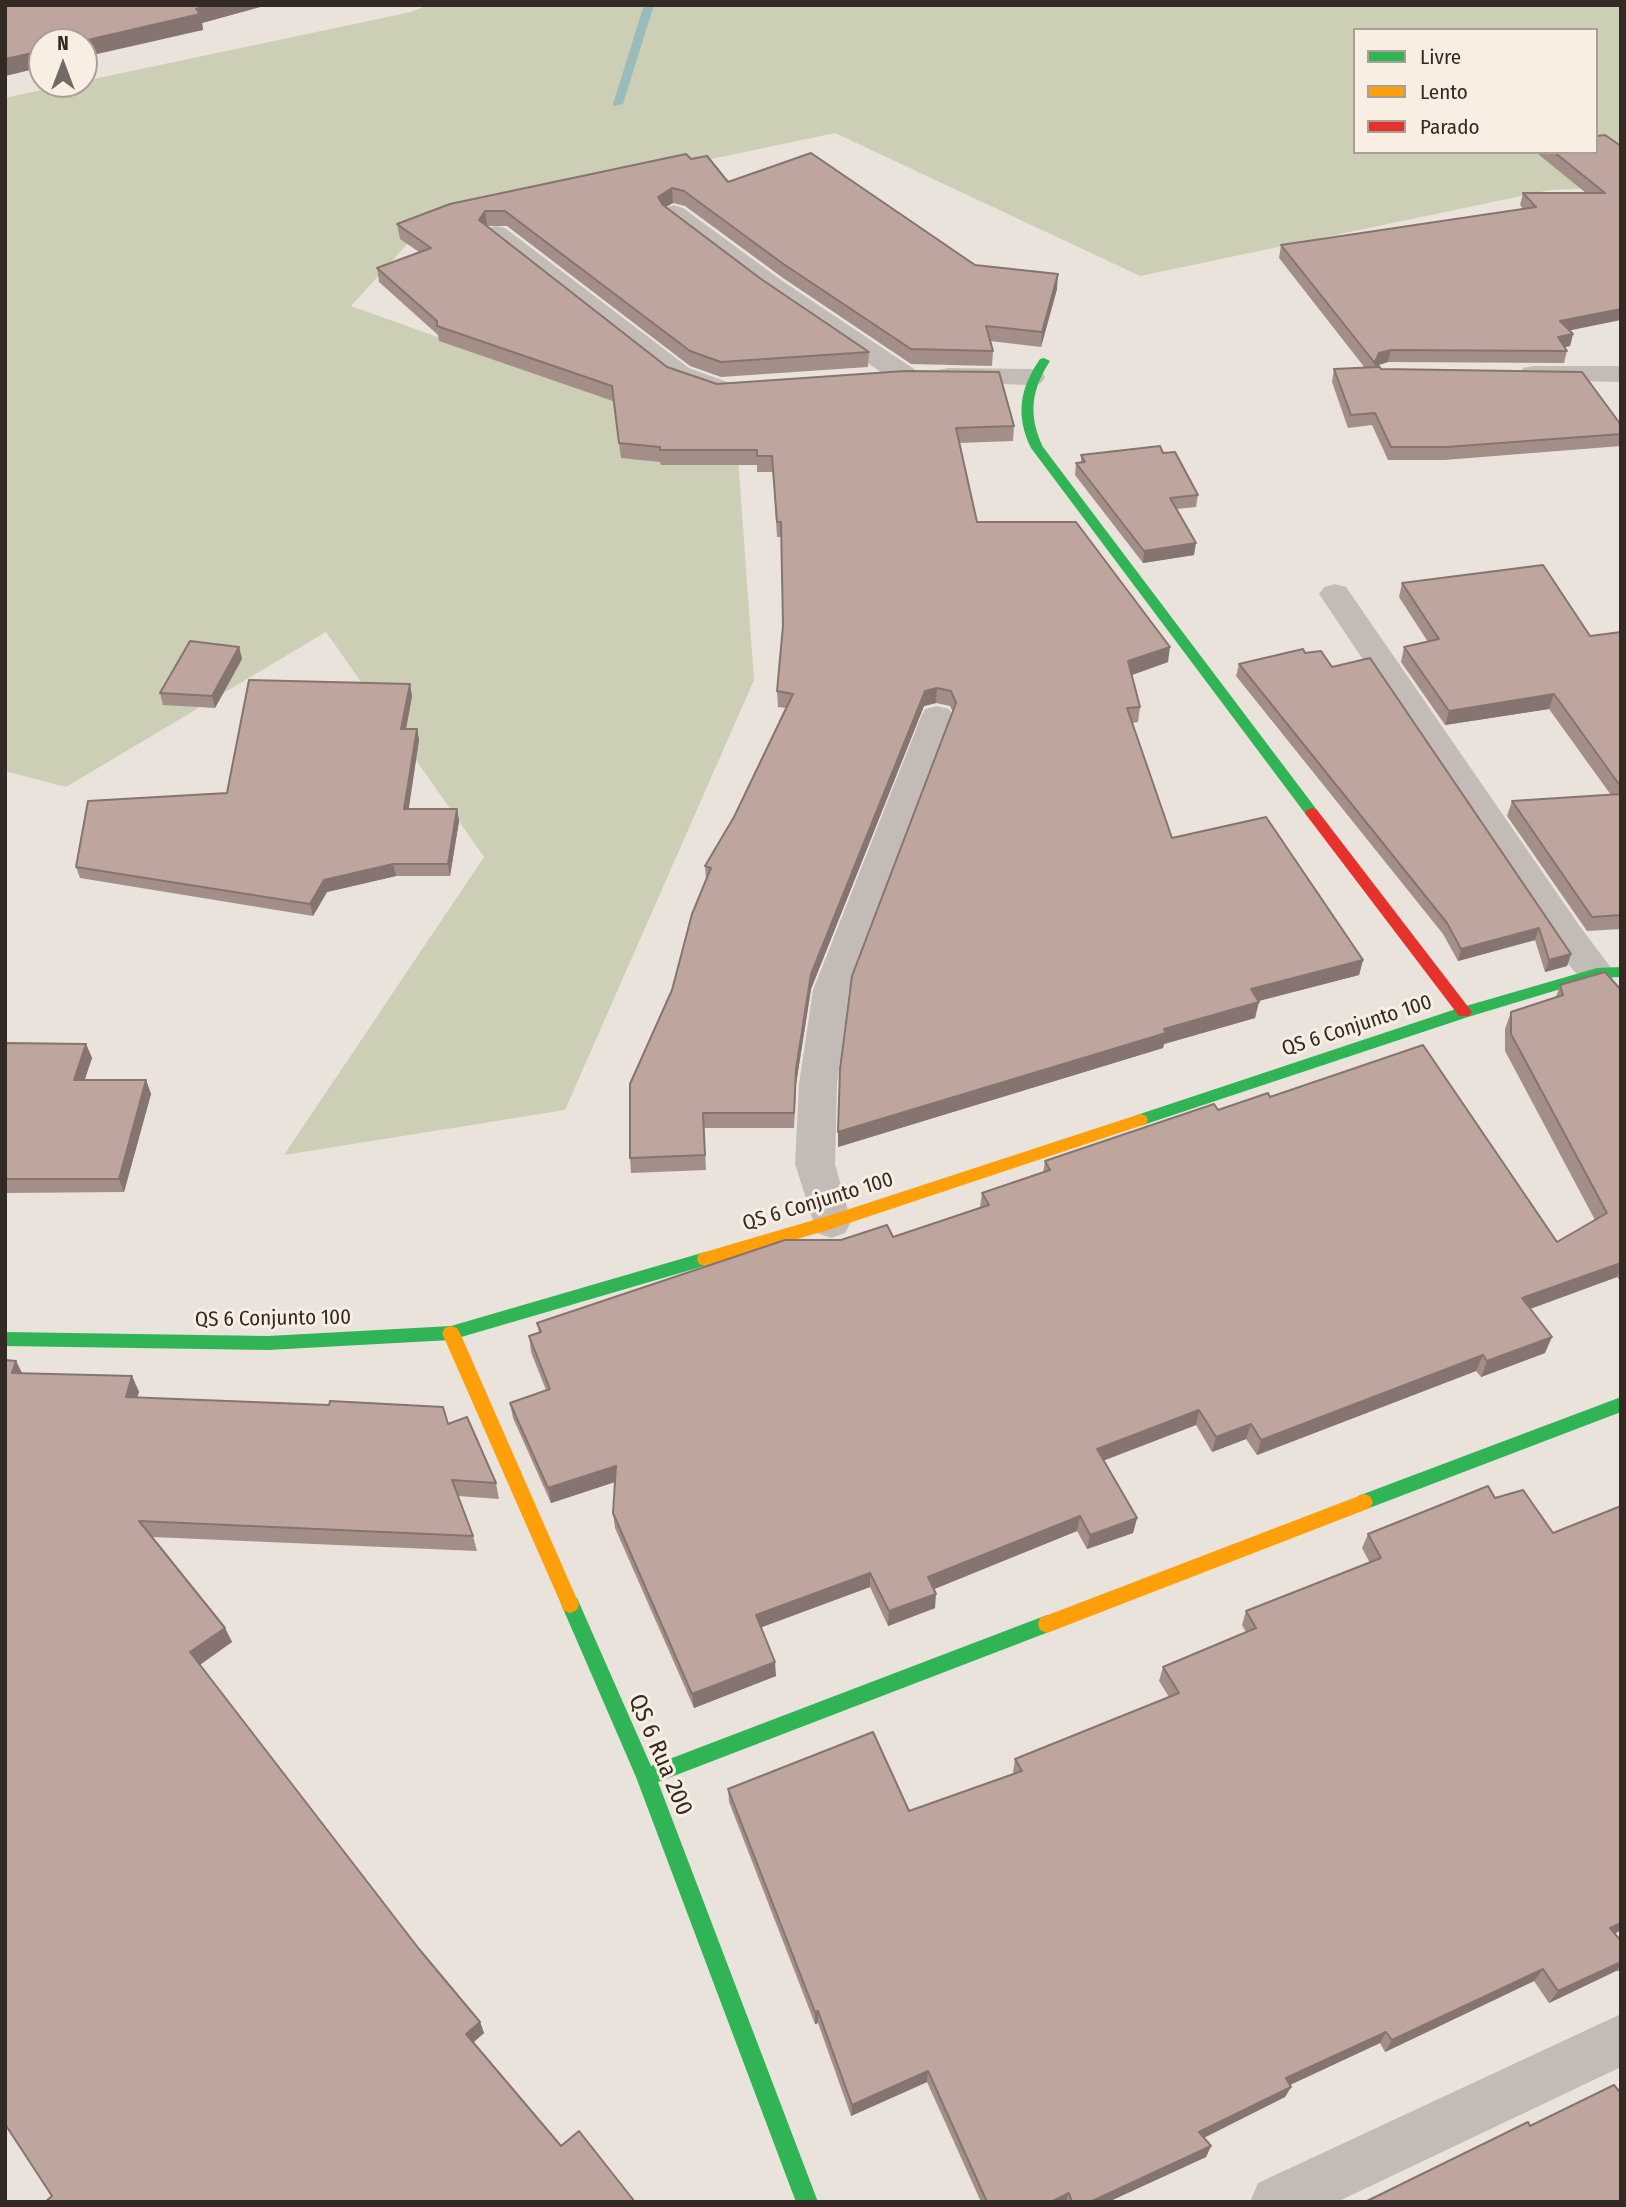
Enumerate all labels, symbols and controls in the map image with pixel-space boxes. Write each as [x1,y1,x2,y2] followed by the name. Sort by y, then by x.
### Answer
[28,28,98,98] north arrow
[1353,28,1598,154] legend
[57,32,69,55] text: N
[1420,44,1461,70] text: Livre
[1420,79,1468,105] text: Lento
[1420,114,1479,140] text: Parado
[1279,990,1435,1062] street label: QS 6 Conjunto 100
[740,1167,896,1237] street label: QS 6 Conjunto 100
[195,1305,351,1333] street label: QS 6 Conjunto 100
[622,1690,698,1820] street label: QS 6 Rua 200

